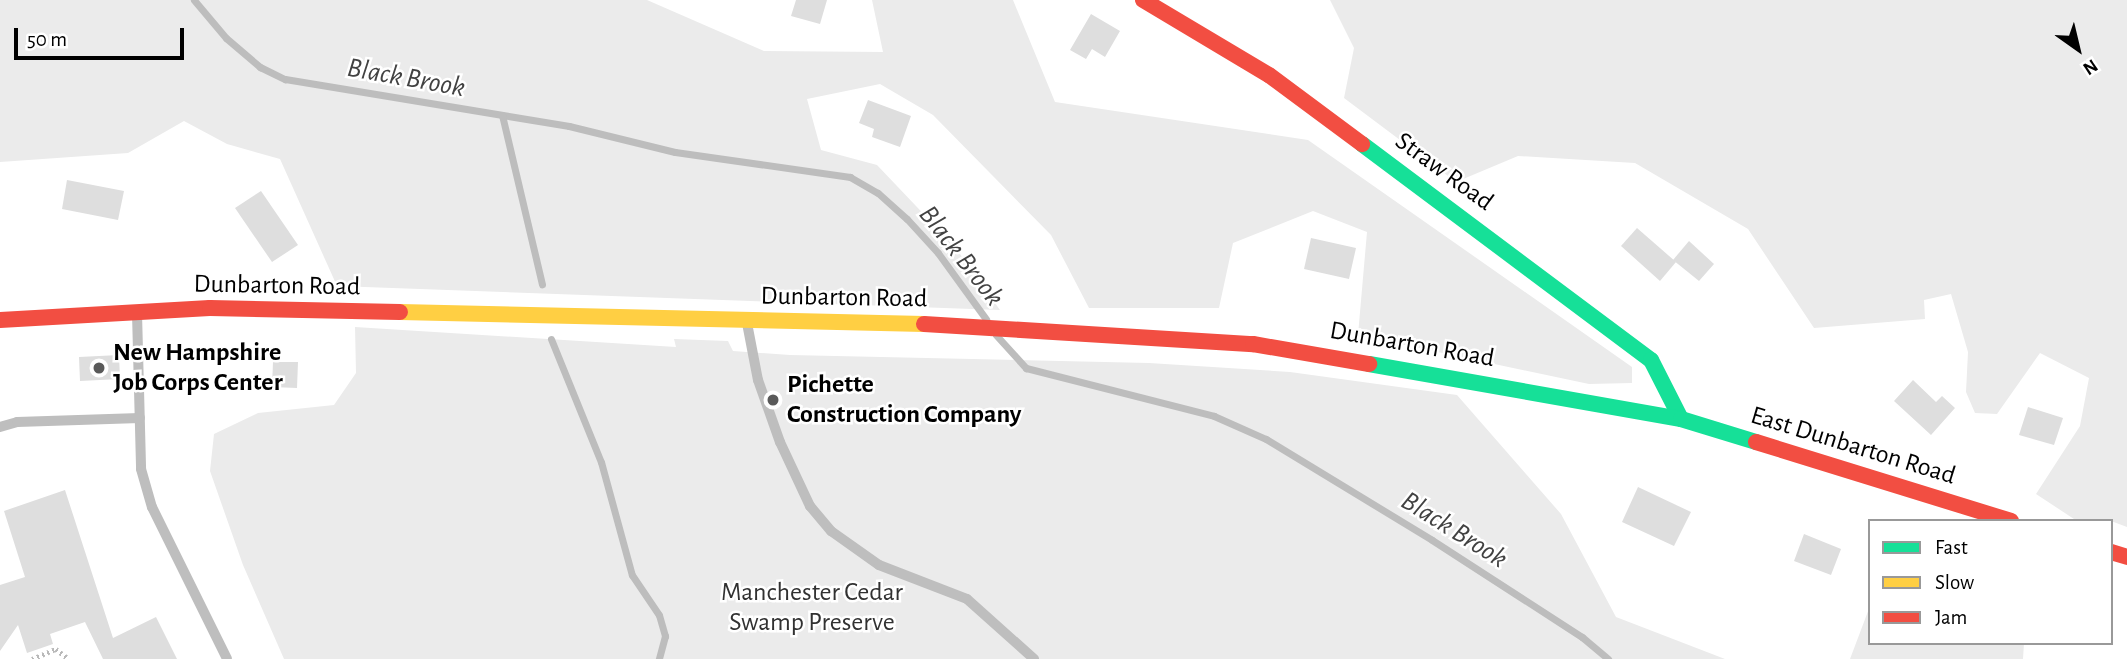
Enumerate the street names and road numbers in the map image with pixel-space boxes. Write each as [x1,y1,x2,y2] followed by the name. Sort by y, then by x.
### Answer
[1389,126,1499,218] street label: Straw Road
[193,269,361,303] street label: Dunbarton Road
[760,281,928,315] street label: Dunbarton Road
[1327,315,1497,375] street label: Dunbarton Road
[1747,400,1959,492] street label: East Dunbarton Road

